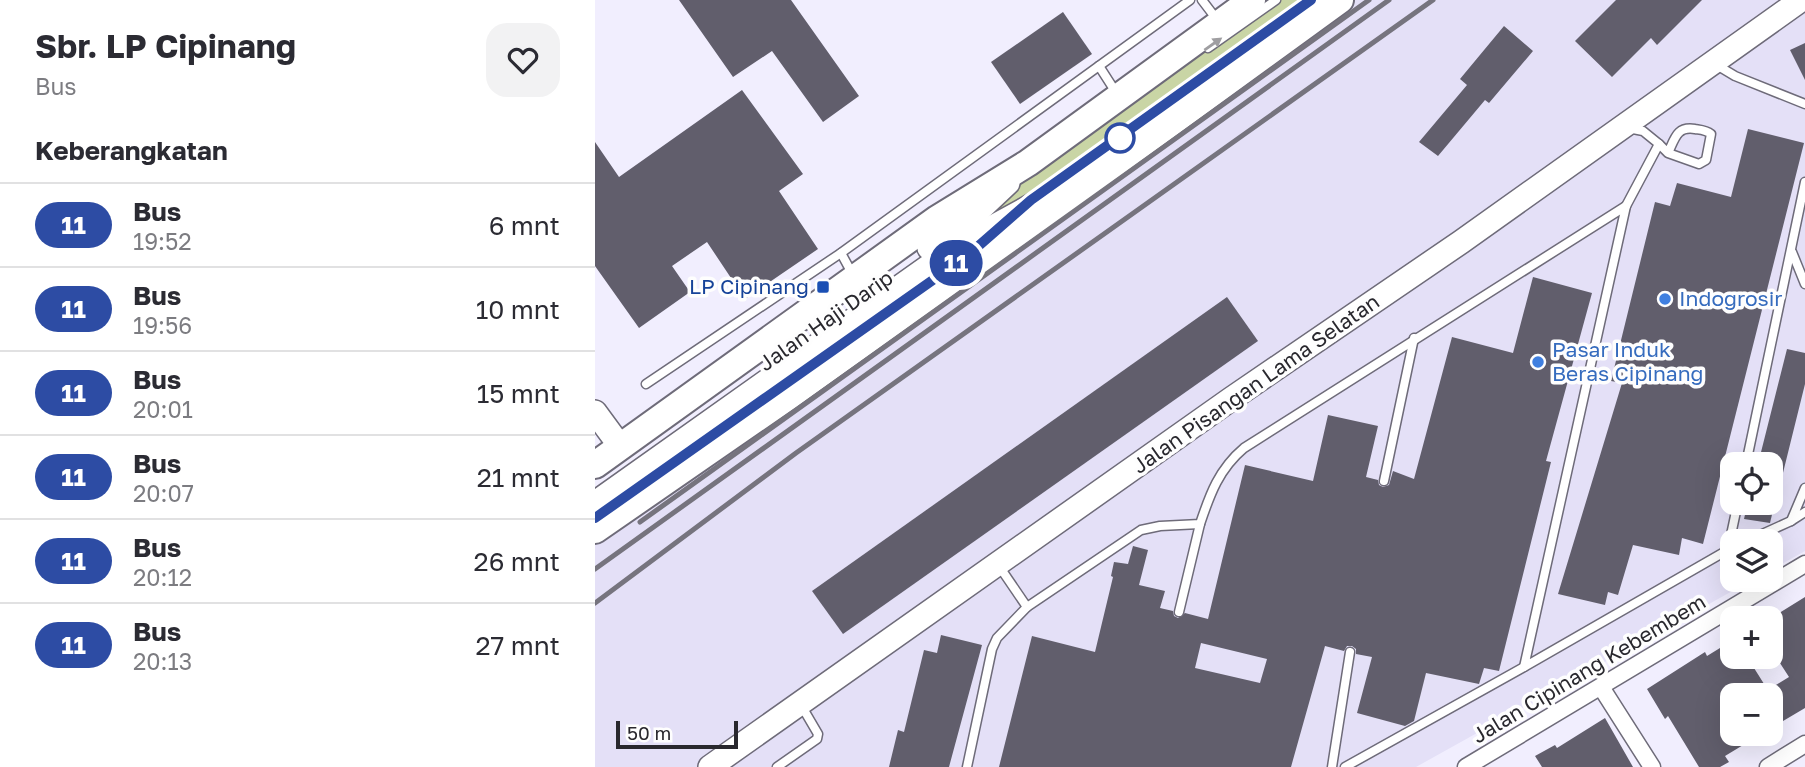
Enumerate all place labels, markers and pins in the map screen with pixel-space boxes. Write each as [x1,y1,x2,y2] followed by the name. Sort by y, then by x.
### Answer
[1105,123,1135,153] unlabelled marker
[689,273,809,299] place label: LP Cipinang
[815,279,831,295] marker: LP Cipinang
[1679,285,1782,311] place label: Indogrosir
[1657,291,1673,307] marker: Indogrosir
[1552,336,1704,386] place label: Pasar Induk Beras Cipinang
[1530,354,1546,370] marker: Pasar Induk Beras Cipinang

